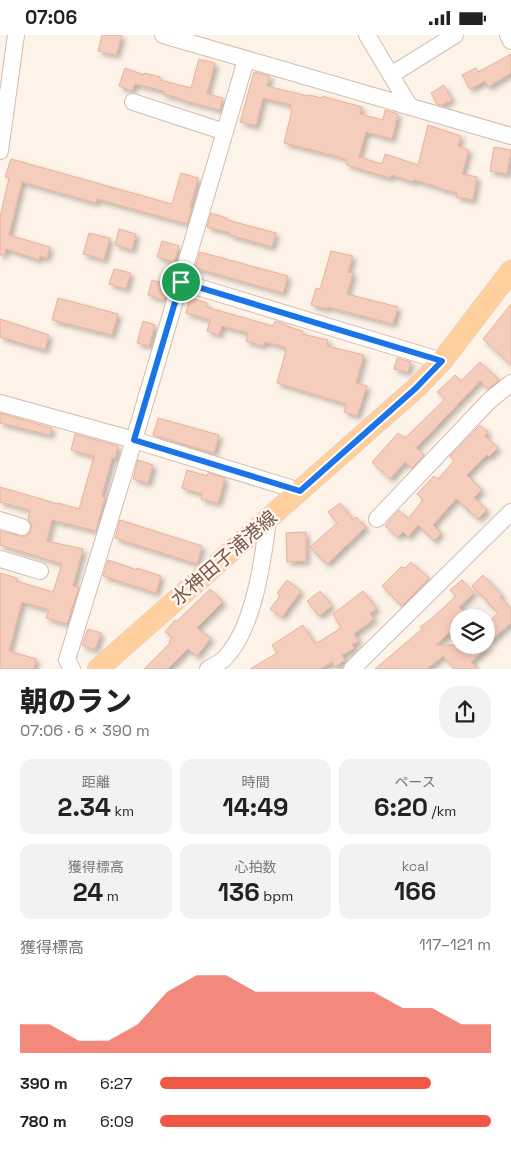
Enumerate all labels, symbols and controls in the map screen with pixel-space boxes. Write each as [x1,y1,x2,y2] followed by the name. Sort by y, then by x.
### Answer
[25,5,77,30] text: 07:06
[160,261,202,303] pin
[167,268,195,296] icon: arrive
[166,505,282,611] street label: 水神田子浦港線
[450,609,495,654] map controls
[450,609,495,654] button: layers
[20,683,132,719] text: 朝のラン
[439,686,491,738] button: share
[20,720,150,741] text: 07:06 · 6 × 390 m
[82,773,110,791] text: 距離
[241,773,269,791] text: 時間
[395,773,436,791] text: ペース
[58,791,111,823] text: 2.34
[222,791,289,823] text: 14:49
[374,791,428,823] text: 6:20
[111,802,134,820] text: km
[428,802,456,820] text: /km
[402,857,429,875] text: kcal
[68,858,124,876] text: 獲得標高
[234,858,276,876] text: 心拍数
[394,875,436,907] text: 166
[73,876,103,908] text: 24
[218,876,260,908] text: 136
[103,887,119,905] text: m
[260,887,293,905] text: bpm
[419,934,491,955] text: 117–121 m
[20,937,84,958] text: 獲得標高
[20,1073,68,1094] text: 390 m
[100,1073,132,1094] text: 6:27
[20,1111,67,1132] text: 780 m
[100,1111,134,1132] text: 6:09

